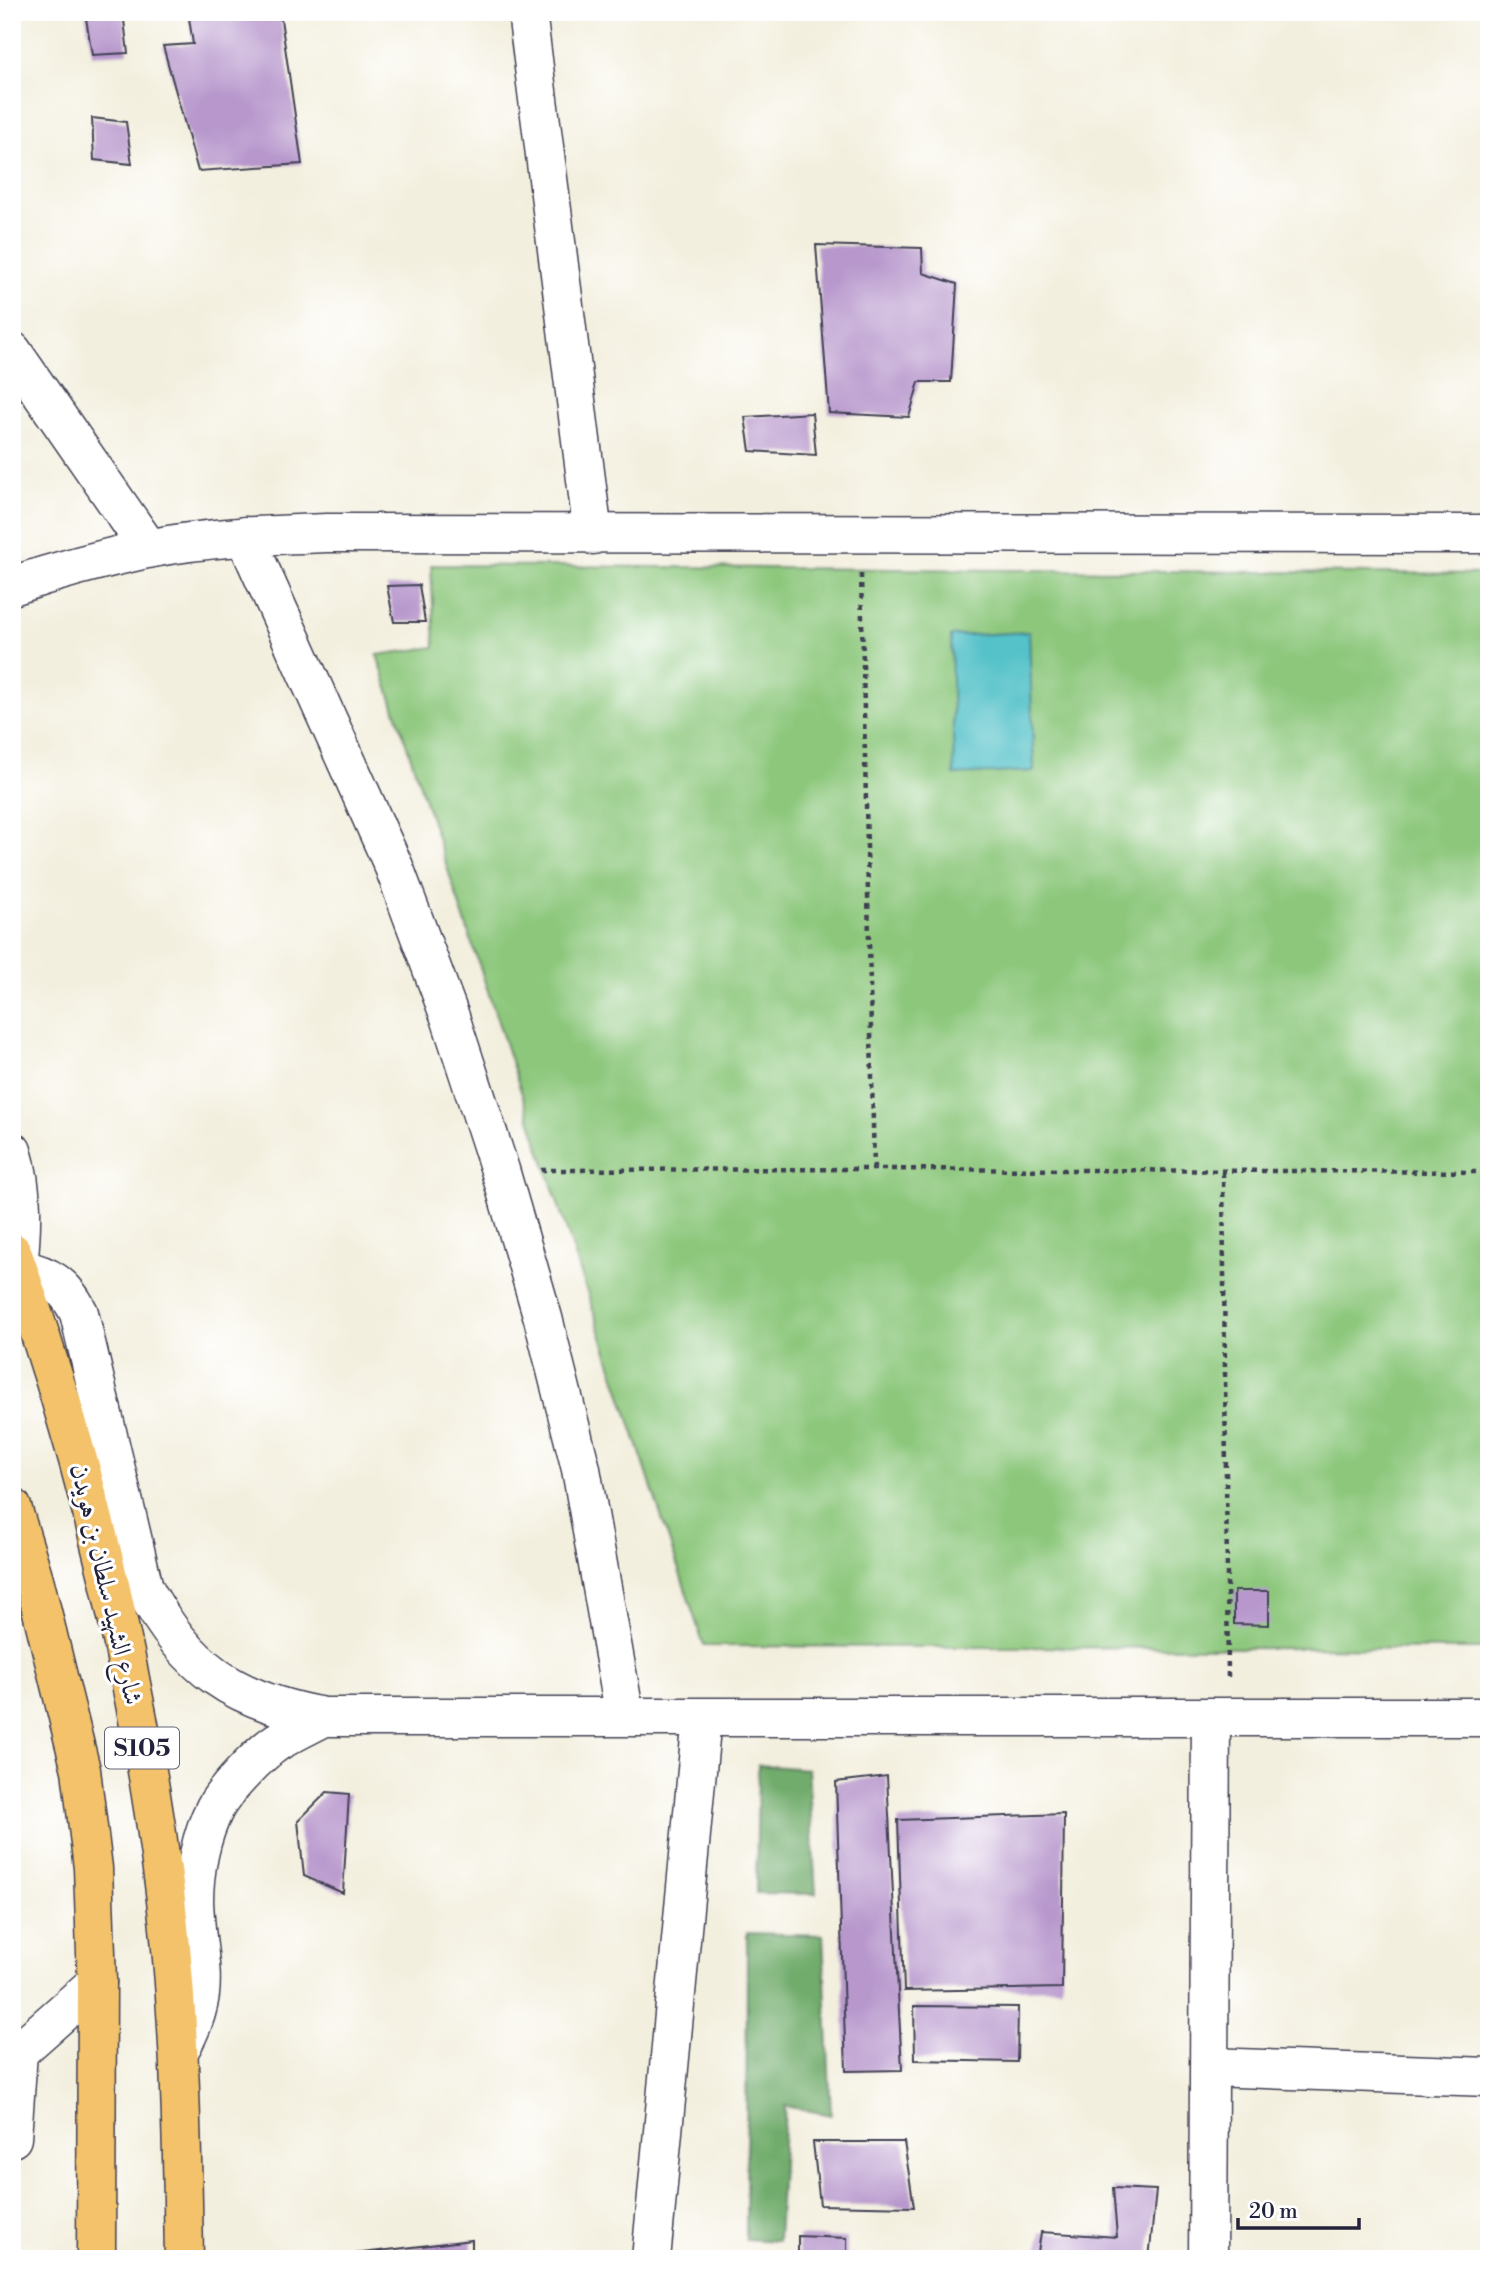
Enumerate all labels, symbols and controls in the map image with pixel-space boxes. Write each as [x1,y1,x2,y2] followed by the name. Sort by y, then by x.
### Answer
[58,1461,149,1709] street label: شارع الشهيد سلطان بن هويدن
[105,1728,179,1768] road number: S105
[1238,2187,1359,2231] scale bar
[1249,2199,1298,2225] text: 20 m

